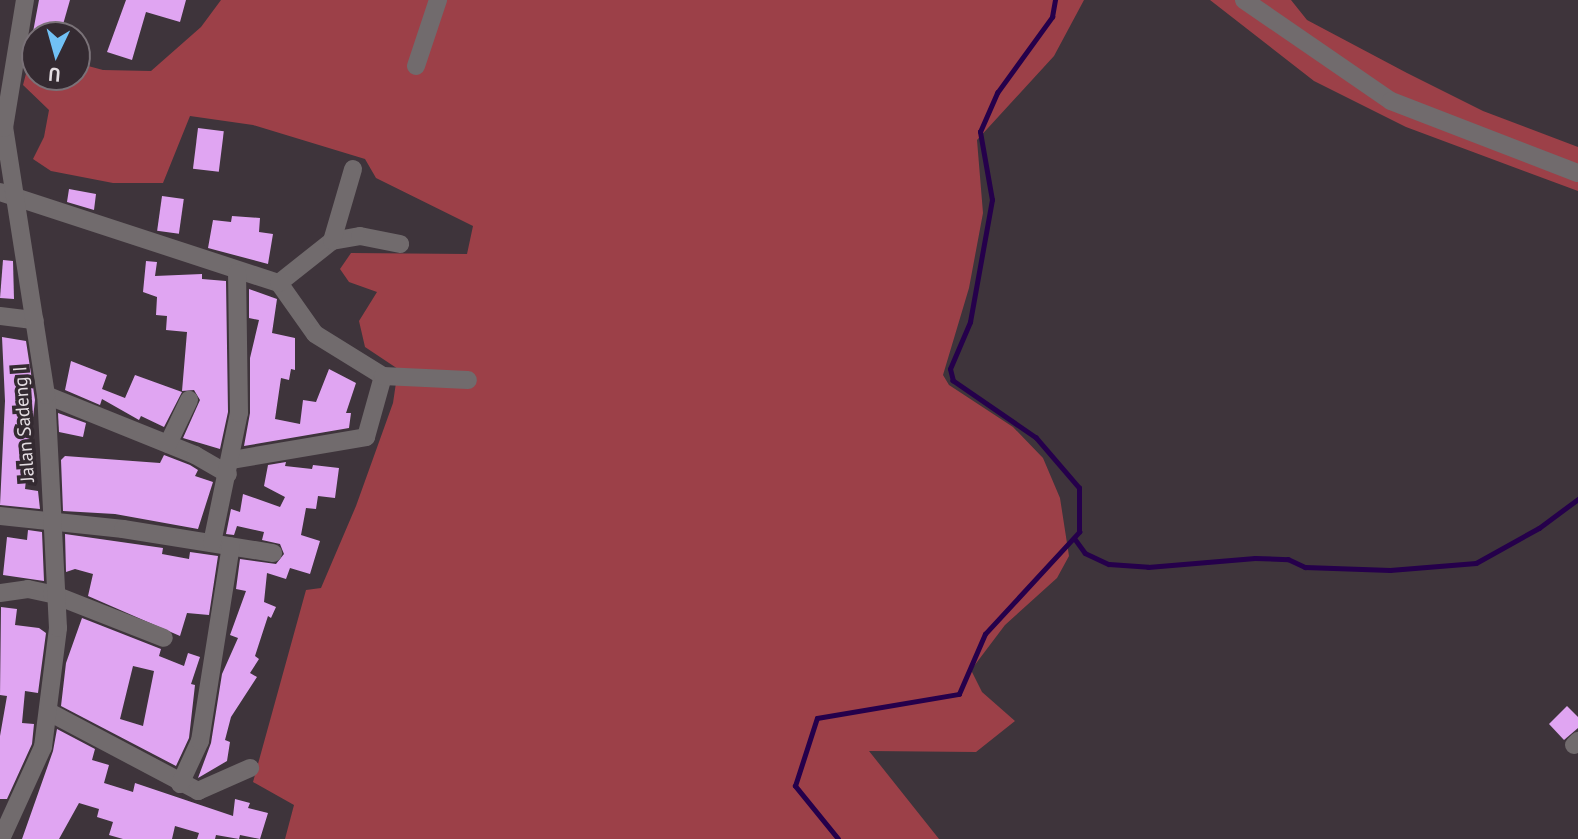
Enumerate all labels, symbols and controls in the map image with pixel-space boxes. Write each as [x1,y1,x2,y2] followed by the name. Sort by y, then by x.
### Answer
[21,21,91,91] north arrow
[47,62,61,87] text: U
[9,365,39,483] street label: Jalan Sadeng I

